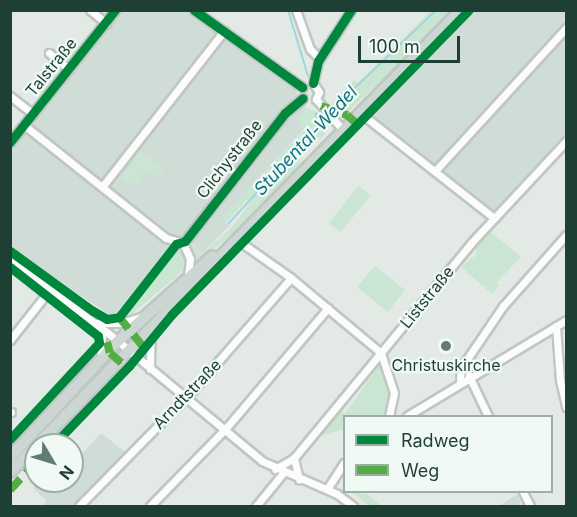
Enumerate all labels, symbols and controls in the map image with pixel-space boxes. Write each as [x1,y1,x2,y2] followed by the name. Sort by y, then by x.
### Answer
[361,24,463,62] scale bar
[22,34,80,100] street label: Talstraße
[369,36,420,57] text: 100 m
[250,82,362,200] water label: Stubental-Wedel
[192,116,266,202] street label: Clichystraße
[396,262,458,332] street label: Liststraße
[439,339,453,353] marker: Christuskirche
[149,355,225,433] street label: Arndtstraße
[391,355,501,375] place label: Christuskirche
[343,415,553,493] legend
[401,430,470,451] text: Radweg
[24,433,84,493] north arrow
[401,460,439,481] text: Weg
[55,462,78,484] text: N

